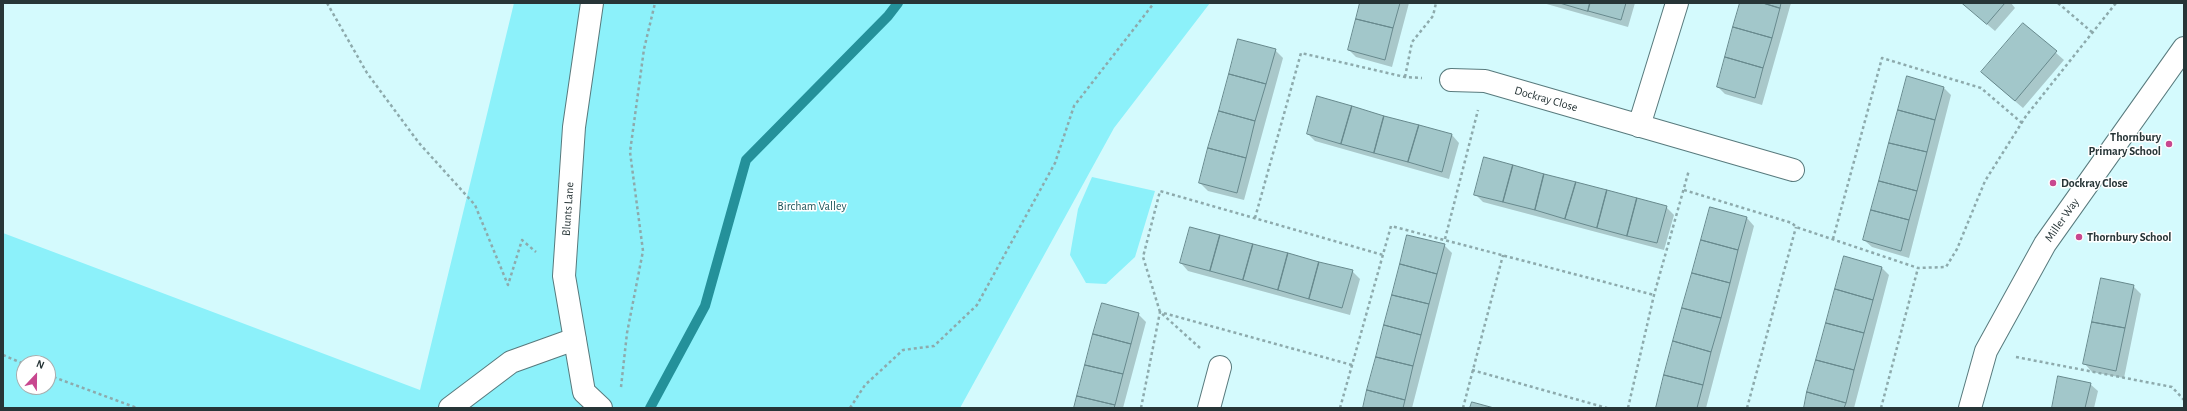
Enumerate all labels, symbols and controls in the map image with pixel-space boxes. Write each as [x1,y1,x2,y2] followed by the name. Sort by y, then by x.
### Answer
[1513,83,1579,115] street label: Dockray Close
[2089,130,2161,158] place label: Thornbury Primary School
[2164,139,2174,149] marker: Thornbury Primary School
[2061,176,2128,190] place label: Dockray Close
[2048,178,2058,188] marker: Dockray Close
[559,182,577,236] street label: Blunts Lane
[2042,195,2082,245] street label: Miller Way
[777,199,847,213] park label: Bircham Valley
[2087,230,2172,244] place label: Thornbury School
[2074,232,2084,242] marker: Thornbury School
[16,355,56,395] north arrow
[35,358,46,371] text: N

